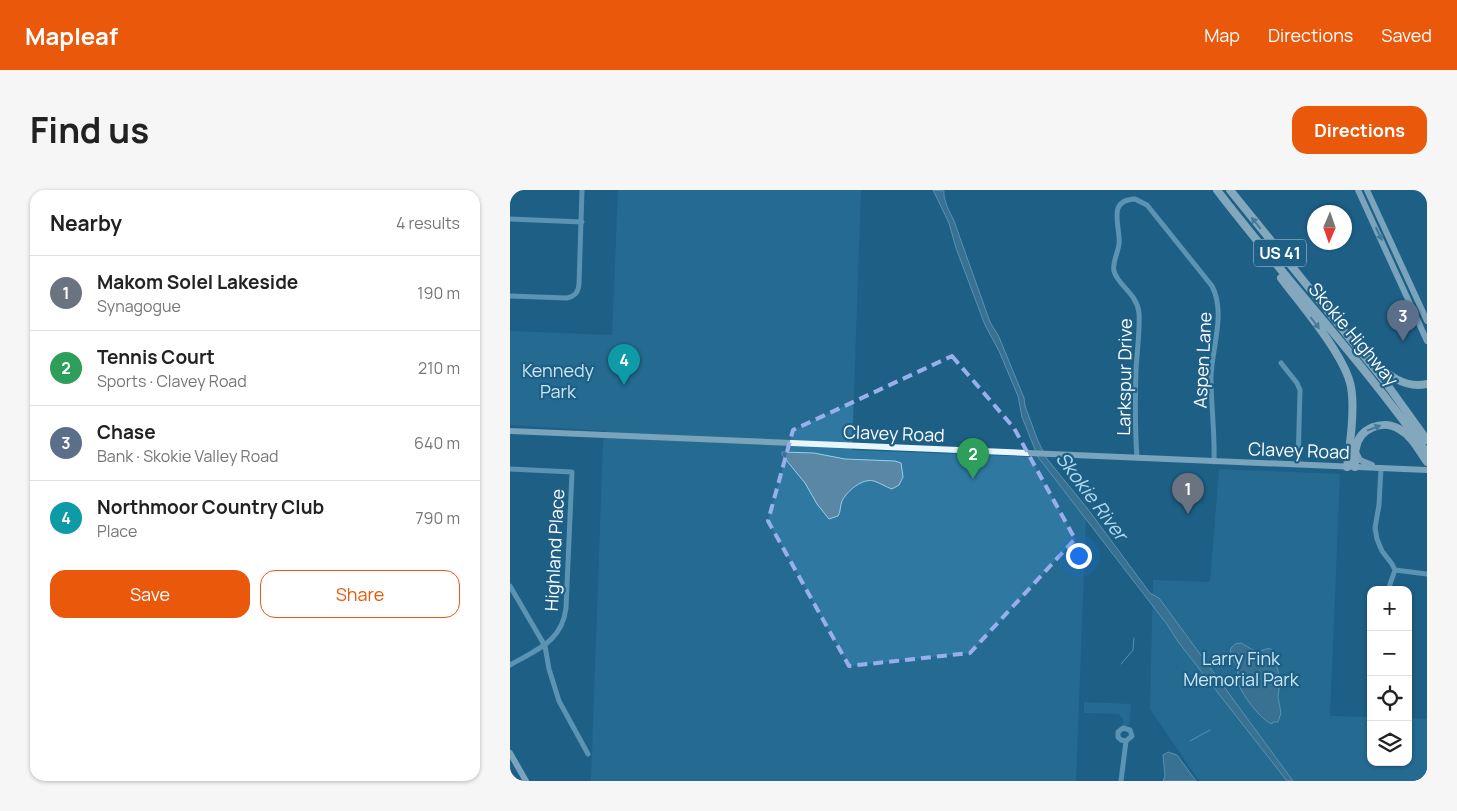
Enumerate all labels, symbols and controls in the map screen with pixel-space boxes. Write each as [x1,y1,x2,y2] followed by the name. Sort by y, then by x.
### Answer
[25,19,118,52] text: Mapleaf
[1204,23,1240,47] text: Map
[1268,23,1353,47] text: Directions
[1381,23,1432,47] text: Saved
[30,106,149,154] text: Find us
[1292,106,1427,154] button: Directions
[1307,205,1352,250] north arrow
[50,209,122,237] text: Nearby
[396,212,460,234] text: 4 results
[1251,217,1262,229] one-way arrow
[1375,227,1383,241] one-way arrow
[1254,239,1306,266] road number: US 41
[97,269,298,295] text: Makom Solel Lakeside
[1304,277,1405,391] street label: Skokie Highway
[62,282,70,304] text: 1
[417,282,460,304] text: 190 m
[97,295,181,317] text: Synagogue
[1387,300,1419,341] pin: 3
[1187,311,1217,409] street label: Aspen Lane
[1309,316,1320,329] one-way arrow
[1111,318,1137,436] street label: Larkspur Drive
[97,344,215,370] text: Tennis Court
[608,344,640,385] pin: 4
[61,357,71,379] text: 2
[418,357,460,379] text: 210 m
[522,358,595,403] park label: Kennedy Park
[97,370,247,392] text: Sports · Clavey Road
[97,419,156,445] text: Chase
[843,419,945,447] street label: Clavey Road
[1367,424,1382,432] one-way arrow
[61,432,71,454] text: 3
[414,432,460,454] text: 640 m
[1248,436,1350,464] street label: Clavey Road
[957,438,989,479] pin: 2
[97,445,279,467] text: Bank · Skokie Valley Road
[1050,446,1135,547] water label: Skokie River
[1172,473,1204,514] pin: 1
[539,488,569,612] street label: Highland Place
[97,494,324,520] text: Northmoor Country Club
[61,507,71,529] text: 4
[416,507,460,529] text: 790 m
[97,520,137,542] text: Place
[1066,543,1092,569] your location
[50,570,250,618] button: Save
[260,570,460,618] button: Share
[1367,586,1412,766] map controls
[1367,586,1412,631] button: +
[1367,631,1412,676] button: −
[1183,646,1300,691] park label: Larry Fink Memorial Park
[1367,676,1412,721] button: locate
[1367,721,1412,766] button: layers

